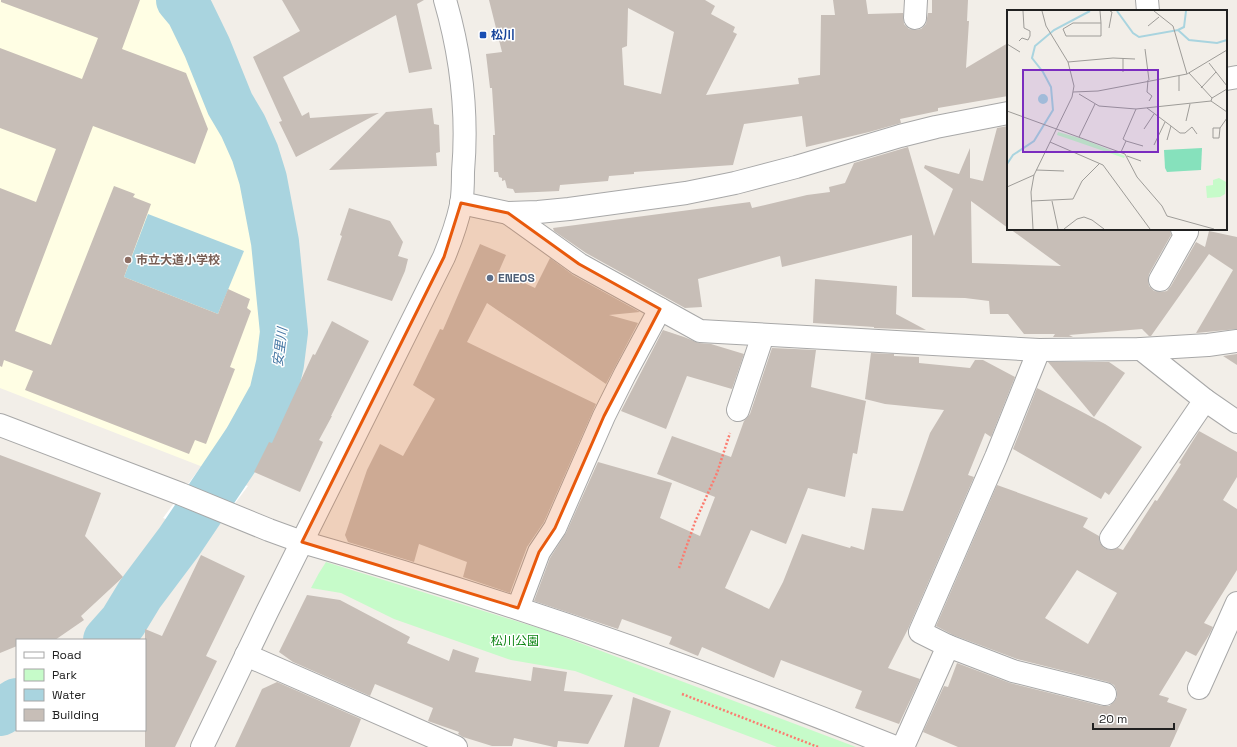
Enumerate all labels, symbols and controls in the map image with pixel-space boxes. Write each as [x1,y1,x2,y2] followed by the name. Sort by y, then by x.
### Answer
[1007,10,1227,230] inset map
[491,27,515,43] place label: 松川
[478,30,488,40] marker: 松川
[136,252,220,268] place label: 市立大道小学校
[123,255,133,265] marker: 市立大道小学校
[498,270,535,286] place label: ENEOS
[485,273,495,283] marker: ENEOS
[269,325,291,367] water label: 安里川
[491,633,539,649] park label: 松川公園
[16,639,146,731] legend
[52,647,81,663] text: Road
[52,667,77,683] text: Park
[52,687,86,703] text: Water
[1093,705,1174,731] scale bar
[52,707,99,723] text: Building
[1099,711,1127,727] text: 20 m

